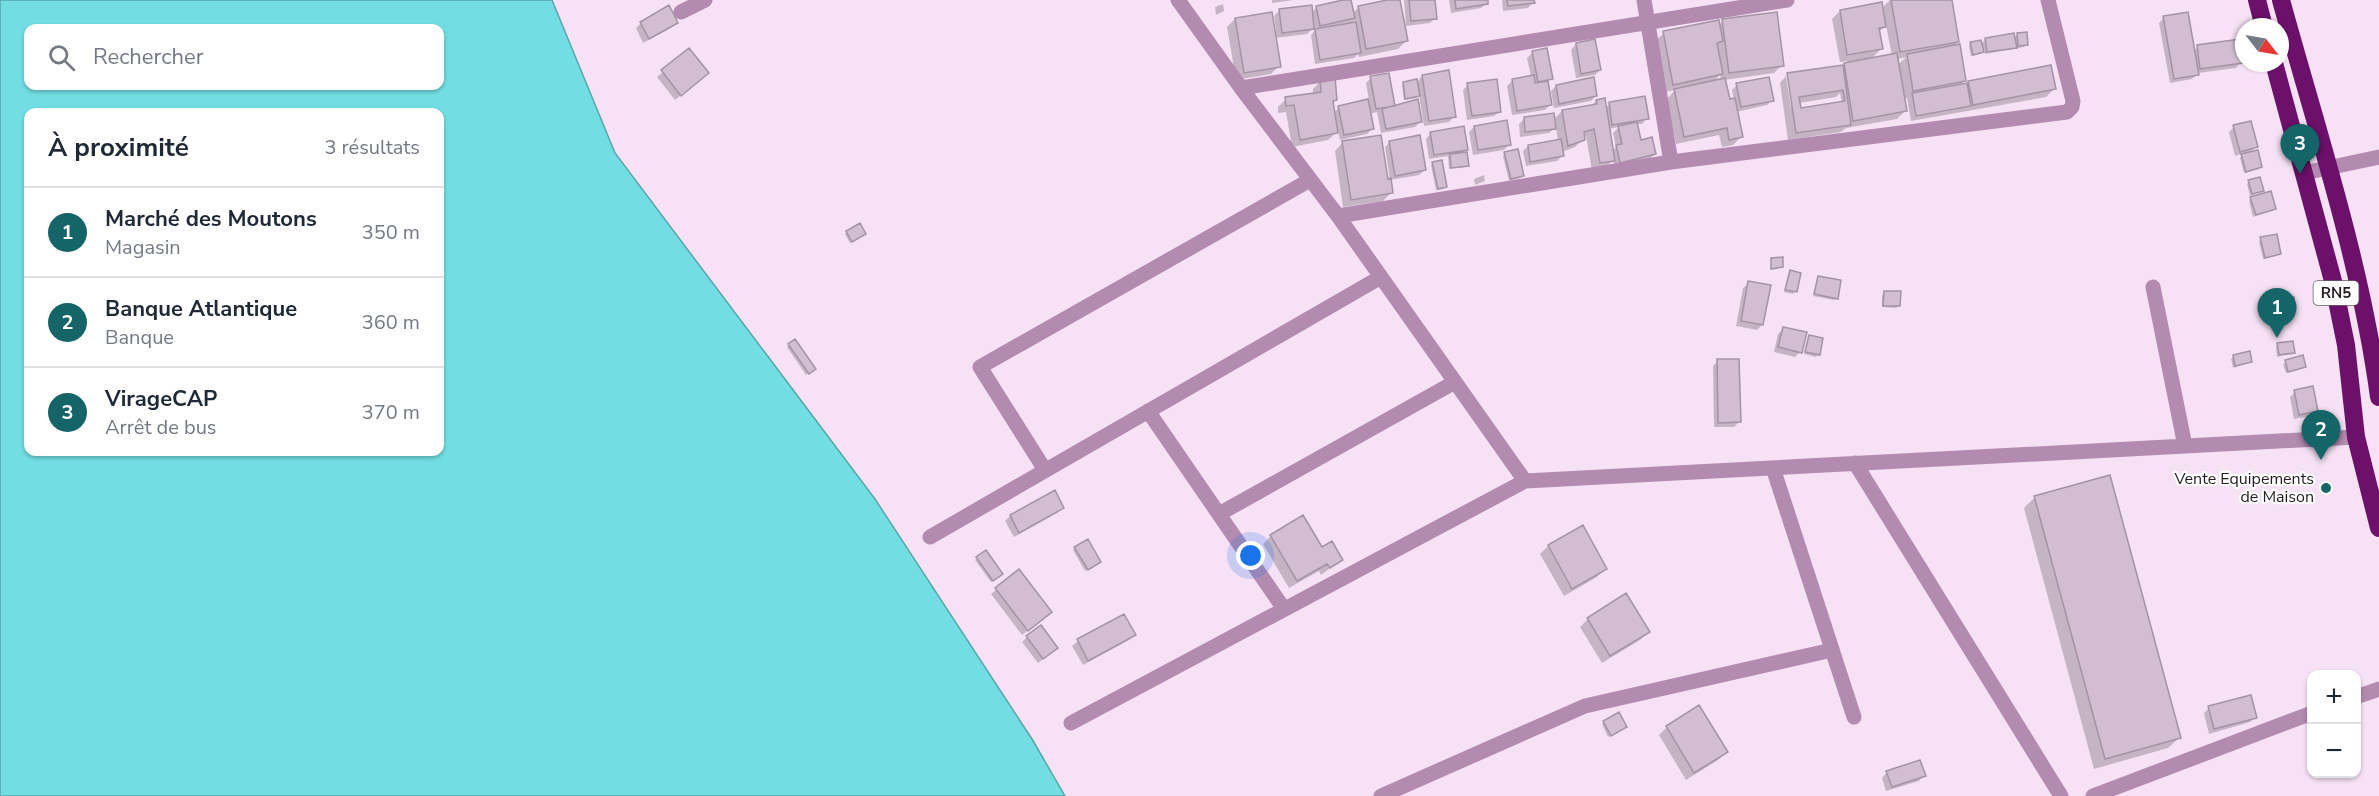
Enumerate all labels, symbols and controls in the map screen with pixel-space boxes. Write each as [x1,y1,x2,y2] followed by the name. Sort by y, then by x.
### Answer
[2235,18,2289,72] north arrow
[24,24,444,90] search box
[45,41,78,74] icon: search
[93,42,204,72] text: Rechercher
[2280,124,2320,174] pin: 3
[48,130,189,165] text: À proximité
[324,134,420,161] text: 3 résultats
[105,204,317,234] text: Marché des Moutons
[62,219,74,246] text: 1
[362,219,420,246] text: 350 m
[105,234,181,261] text: Magasin
[2314,281,2358,305] road number: RN5
[2258,288,2296,338] pin: 1
[105,294,297,324] text: Banque Atlantique
[62,309,74,336] text: 2
[362,309,420,336] text: 360 m
[105,324,174,351] text: Banque
[105,384,217,414] text: VirageCAP
[62,399,74,426] text: 3
[362,399,420,426] text: 370 m
[2302,410,2340,460] pin: 2
[105,414,216,441] text: Arrêt de bus
[2173,468,2314,508] place label: Vente Equipements de Maison
[2319,481,2333,495] marker: Vente Equipements de Maison
[1236,541,1265,570] your location
[2307,670,2361,778] map controls
[2307,670,2361,724] button: +
[2307,724,2361,778] button: −

